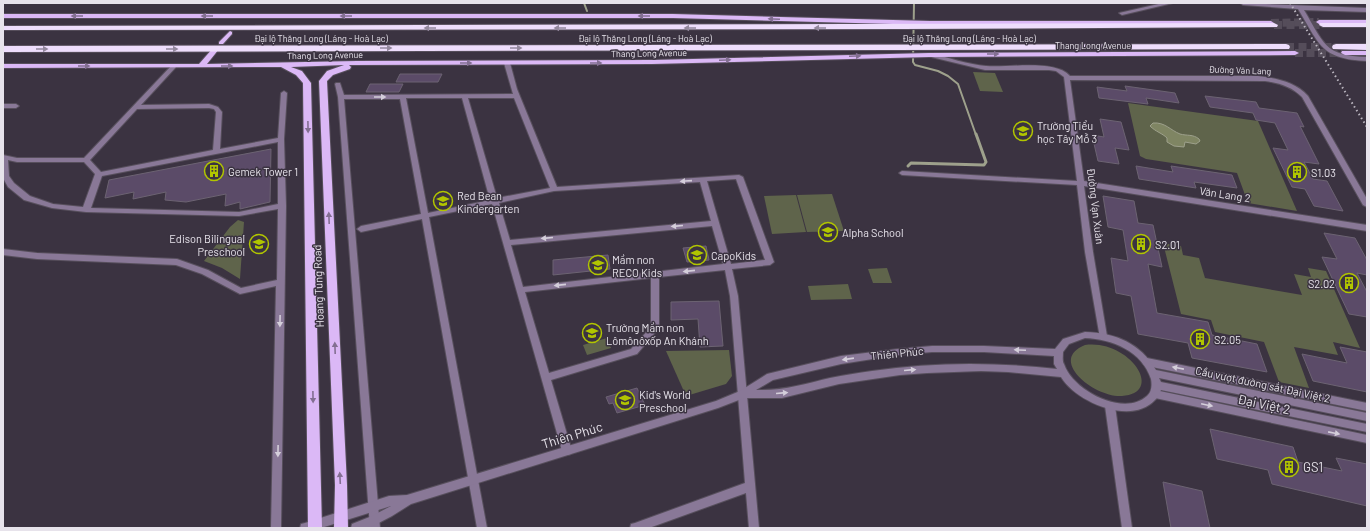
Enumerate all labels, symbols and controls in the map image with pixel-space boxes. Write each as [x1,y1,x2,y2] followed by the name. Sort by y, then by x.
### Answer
[70,13,83,19] one-way arrow
[200,13,213,19] one-way arrow
[339,13,352,19] one-way arrow
[637,13,650,19] one-way arrow
[768,15,780,22] one-way arrow
[423,25,436,31] one-way arrow
[553,25,566,31] one-way arrow
[683,25,696,31] one-way arrow
[813,25,826,31] one-way arrow
[254,33,388,44] street label: Đại lộ Thăng Long (Láng - Hoà Lạc)
[578,33,712,44] street label: Đại lộ Thăng Long (Láng - Hoà Lạc)
[902,33,1036,44] street label: Đại lộ Thăng Long (Láng - Hoà Lạc)
[1055,40,1131,51] street label: Thang Long Avenue
[380,45,393,51] one-way arrow
[510,45,523,51] one-way arrow
[36,46,49,52] one-way arrow
[166,46,179,52] one-way arrow
[611,47,687,59] street label: Thang Long Avenue
[287,49,363,61] street label: Thang Long Avenue
[987,51,1000,57] one-way arrow
[849,53,861,60] one-way arrow
[719,57,732,63] one-way arrow
[460,60,473,66] one-way arrow
[590,60,603,66] one-way arrow
[78,63,91,69] one-way arrow
[221,63,234,69] one-way arrow
[1208,63,1272,77] street label: Đường Văn Lang
[374,94,387,100] one-way arrow
[1037,119,1097,145] place label: Trường Tiểu học Tây Mỗ 3
[1012,120,1034,142] school or university icon: Trường Tiểu học Tây Mỗ 3
[305,121,311,134] one-way arrow
[203,160,225,182] building icon: Gemek Tower 1
[1286,161,1308,183] building icon: S1.03
[228,165,298,178] place label: Gemek Tower 1
[1311,166,1336,179] place label: S1.03
[1085,167,1107,245] street label: Đường Vạn Xuân
[680,177,692,184] one-way arrow
[1199,184,1252,204] street label: Văn Lang 2
[457,189,519,215] place label: Red Bean Kindergarten
[432,190,454,212] school or university icon: Red Bean Kindergarten
[326,212,333,224] one-way arrow
[817,221,839,243] school or university icon: Alpha School
[671,223,683,230] one-way arrow
[842,226,904,239] place label: Alpha School
[169,232,245,258] place label: Edison Bilingual Preschool
[248,233,270,255] school or university icon: Edison Bilingual Preschool
[1130,233,1152,255] building icon: S2.01
[541,235,553,242] one-way arrow
[1155,238,1180,251] place label: S2.01
[310,244,326,328] street label: Hoang Tung Road
[686,244,708,266] school or university icon: CapoKids
[711,249,756,262] place label: CapoKids
[612,253,662,279] place label: Mầm non RECO Kids
[587,254,609,276] school or university icon: Mầm non RECO Kids
[683,268,695,274] one-way arrow
[1338,272,1360,294] building icon: S2.02
[1308,277,1335,290] place label: S2.02
[554,282,566,288] one-way arrow
[277,315,283,328] one-way arrow
[606,321,709,347] place label: Trường Mầm non Lômônôxốp An Khánh
[581,322,603,344] school or university icon: Trường Mầm non Lômônôxốp An Khánh
[1189,328,1211,350] building icon: S2.05
[1214,333,1241,346] place label: S2.05
[332,341,338,354] one-way arrow
[870,344,924,362] street label: Thiên Phúc
[1014,347,1026,354] one-way arrow
[842,356,854,362] one-way arrow
[1194,363,1332,405] street label: Cầu vượt đường sắt Đại Việt 2
[1172,365,1184,371] one-way arrow
[904,367,916,374] one-way arrow
[639,388,691,414] place label: Kid's World Preschool
[614,389,636,411] school or university icon: Kid's World Preschool
[776,390,788,397] one-way arrow
[310,391,316,404] one-way arrow
[1236,391,1292,417] street label: Đại Việt 2
[1201,403,1213,409] one-way arrow
[540,418,605,452] street label: Thiên Phúc
[1328,430,1340,436] one-way arrow
[275,445,281,458] one-way arrow
[1278,456,1300,478] building icon: GS1
[1303,459,1323,475] place label: GS1
[337,472,344,484] one-way arrow

